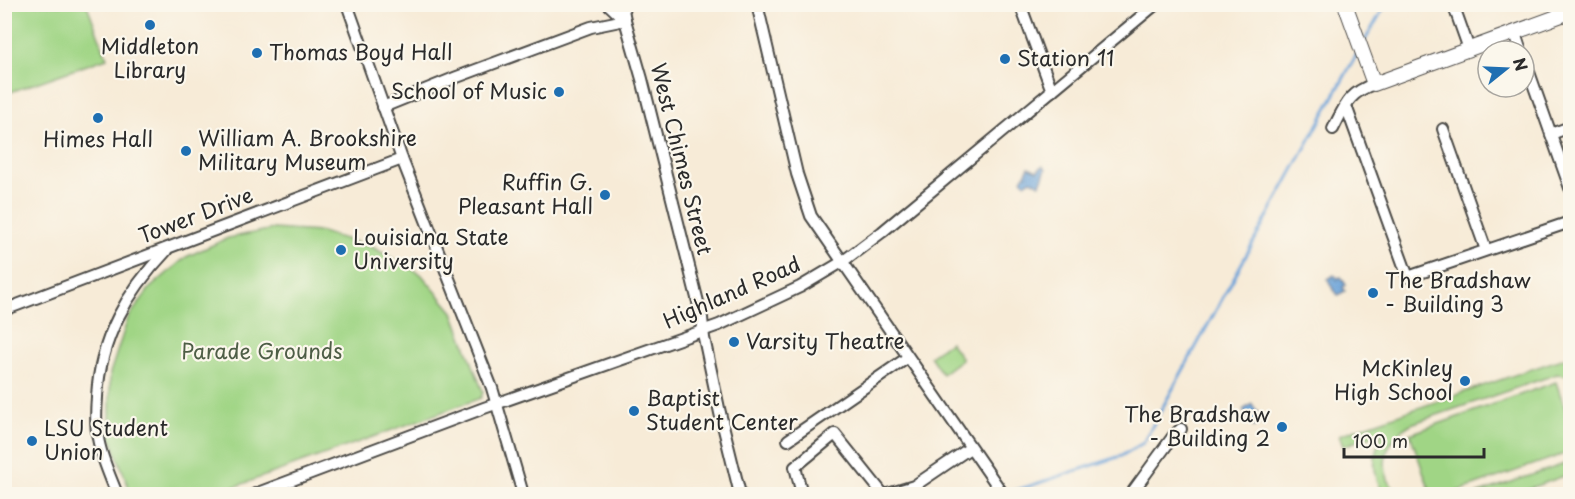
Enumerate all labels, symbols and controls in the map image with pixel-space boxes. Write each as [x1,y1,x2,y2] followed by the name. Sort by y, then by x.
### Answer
[143,18,157,32] marker: Middleton Library
[101,29,199,85] place label: Middleton Library
[269,35,452,67] place label: Thomas Boyd Hall
[1476,39,1536,99] north arrow
[1017,41,1114,73] place label: Station 11
[250,46,264,60] marker: Thomas Boyd Hall
[998,52,1012,66] marker: Station 11
[1508,54,1535,74] text: N
[644,59,722,258] street label: West Chimes Street
[390,74,547,106] place label: School of Music
[552,85,566,99] marker: School of Music
[91,111,105,125] marker: Himes Hall
[198,121,417,177] place label: William A. Brookshire Military Museum
[43,122,153,154] place label: Himes Hall
[179,144,193,158] marker: William A. Brookshire Military Museum
[458,165,593,221] place label: Ruffin G. Pleasant Hall
[134,178,257,251] street label: Tower Drive
[598,188,612,202] marker: Ruffin G. Pleasant Hall
[353,220,509,276] place label: Louisiana State University
[334,243,348,257] marker: Louisiana State University
[657,247,805,336] street label: Highland Road
[1385,263,1532,319] place label: The Bradshaw - Building 3
[1366,286,1380,300] marker: The Bradshaw - Building 3
[746,324,905,356] place label: Varsity Theatre
[181,334,343,366] park label: Parade Grounds
[727,335,741,349] marker: Varsity Theatre
[1334,351,1453,407] place label: McKinley High School
[1458,374,1472,388] marker: McKinley High School
[646,381,798,437] place label: Baptist Student Center
[1124,397,1271,453] place label: The Bradshaw - Building 2
[627,404,641,418] marker: Baptist Student Center
[44,411,168,467] place label: LSU Student Union
[1275,420,1289,434] marker: The Bradshaw - Building 2
[1344,421,1484,459] scale bar
[1353,427,1408,454] text: 100 m
[25,434,39,448] marker: LSU Student Union

